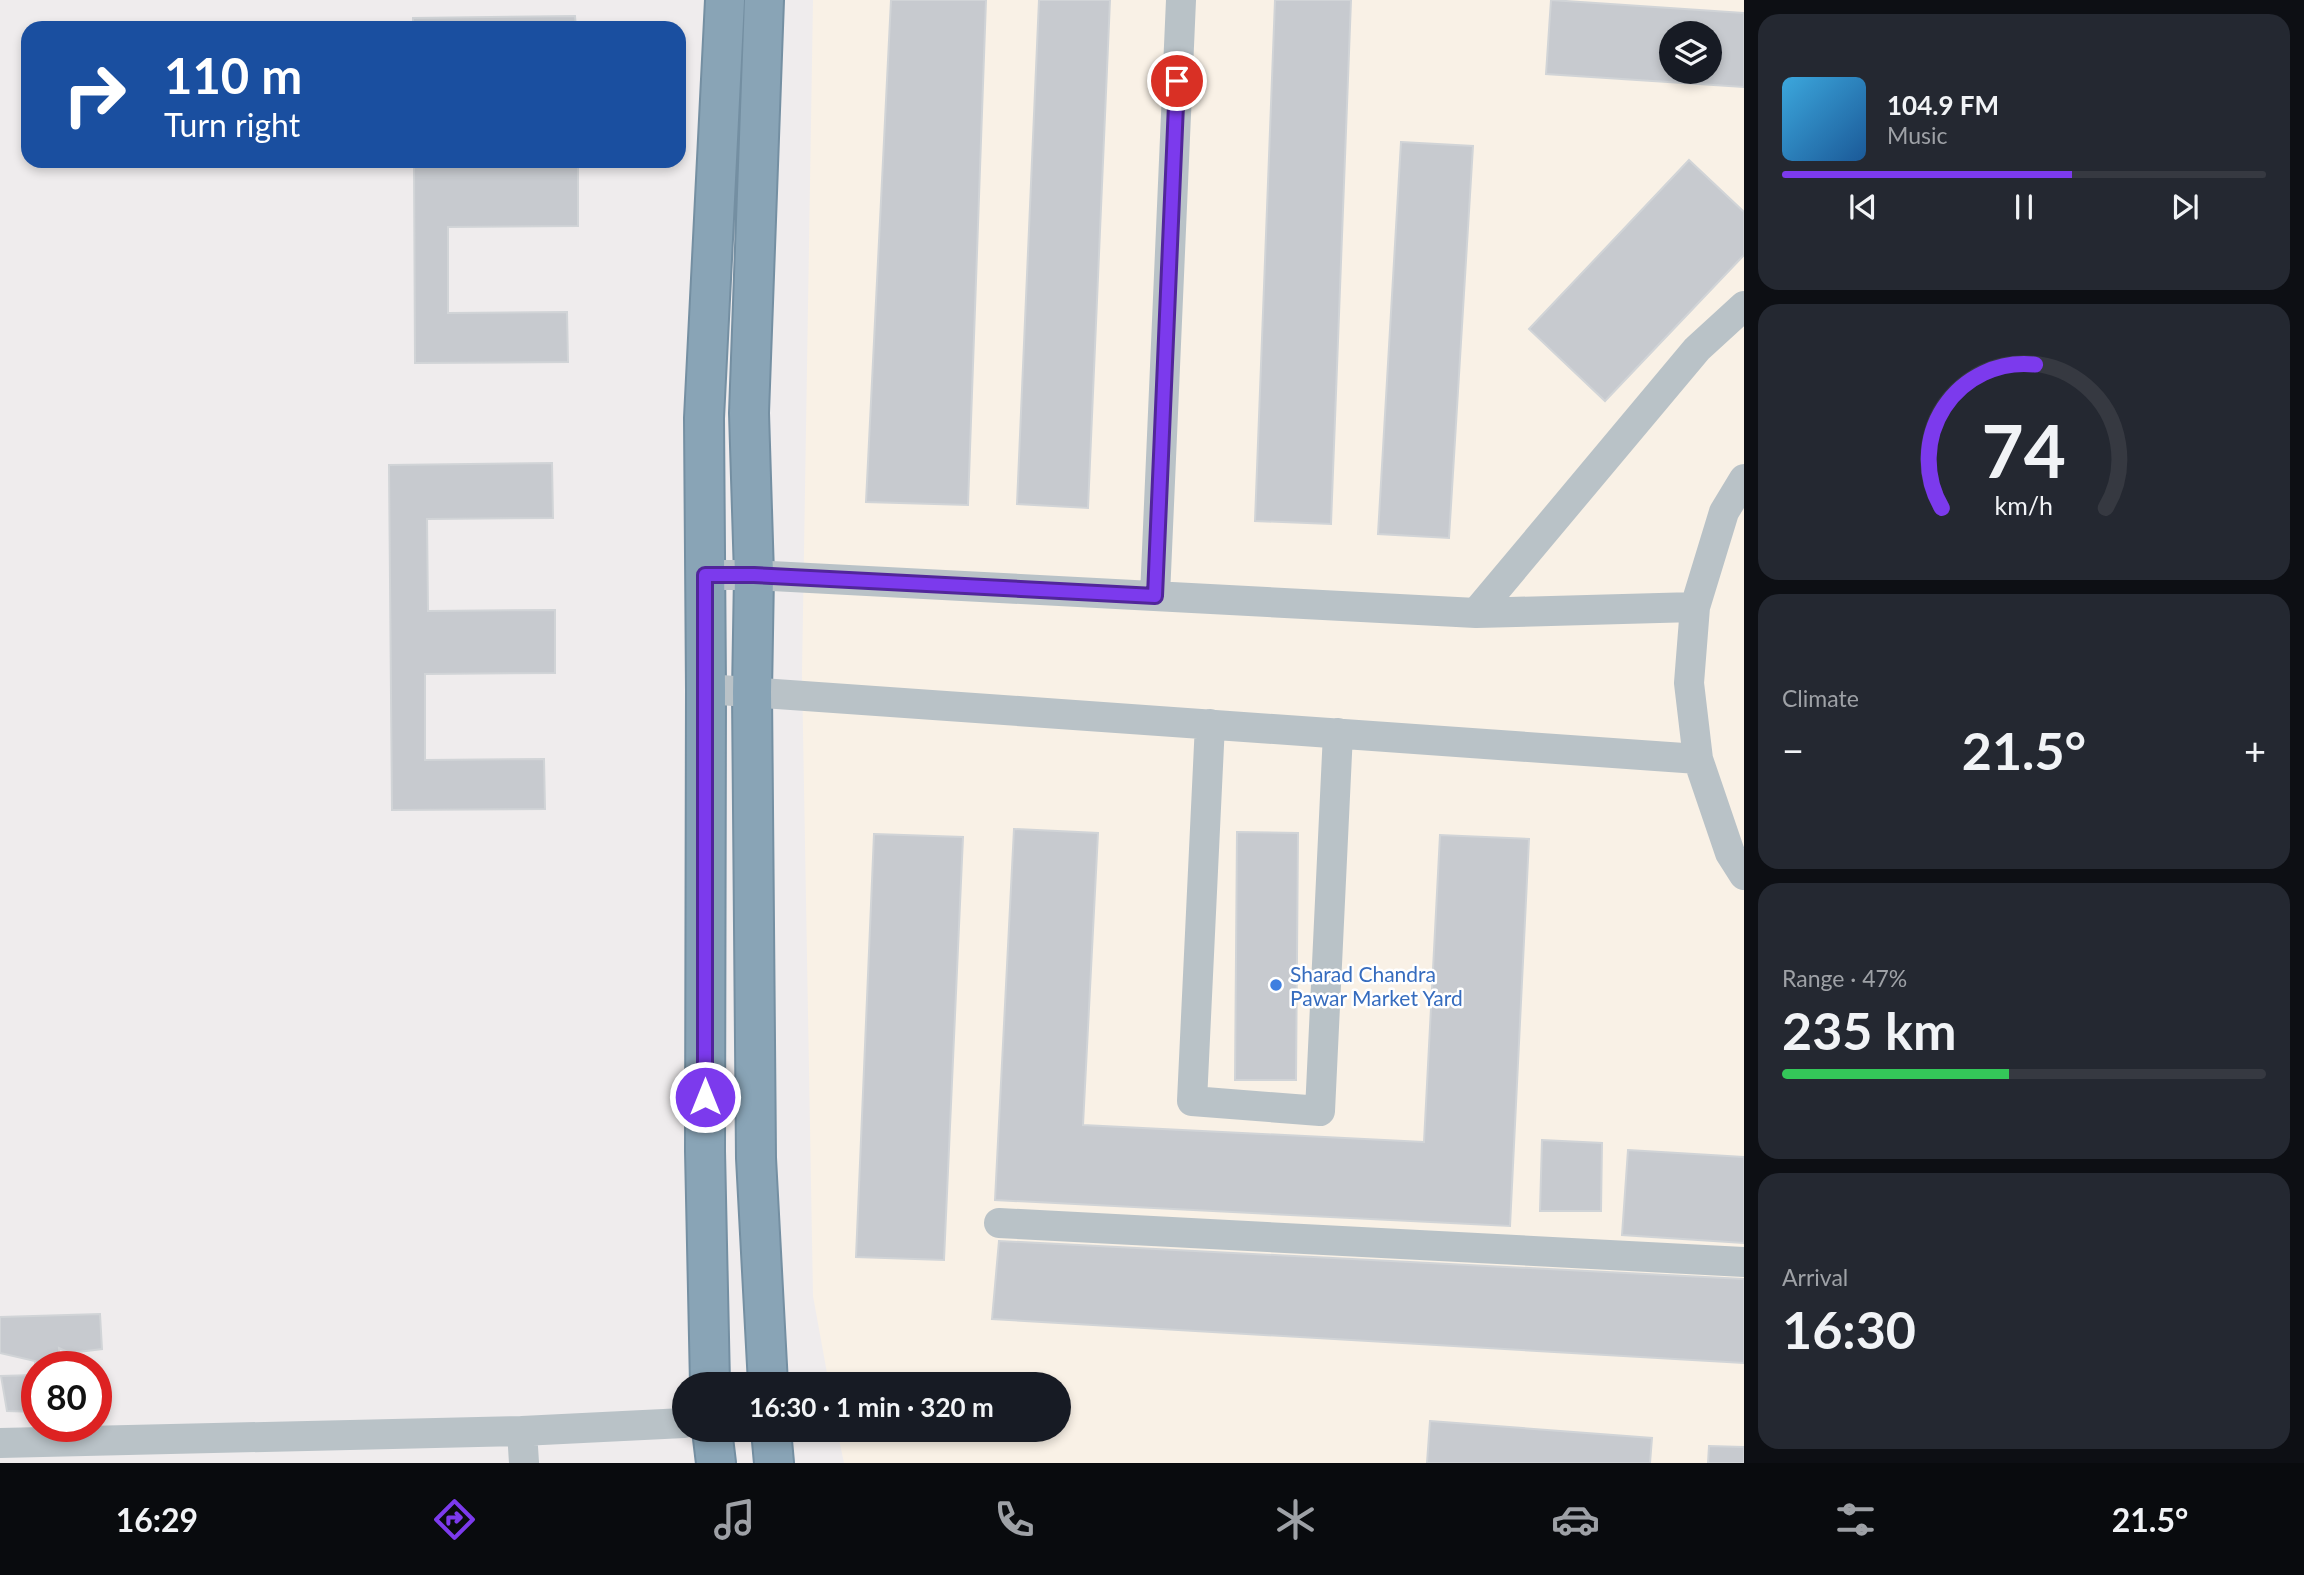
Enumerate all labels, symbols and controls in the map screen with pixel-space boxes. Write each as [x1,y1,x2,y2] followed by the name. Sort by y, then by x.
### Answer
[1659,21,1722,84] map controls
[1659,21,1722,84] button: layers
[164,46,302,104] text: 110 m
[49,49,140,140] icon: right
[1147,51,1207,111] pin
[1158,62,1196,100] icon: arrive
[1887,89,1999,121] text: 104.9 FM
[164,105,300,144] text: Turn right
[1887,121,1947,149] text: Music
[1844,188,1882,226] icon: previous
[2005,188,2043,226] icon: pause
[2166,188,2204,226] icon: next
[1982,406,2066,494] text: 74
[1995,489,2053,519] text: km/h
[1782,684,1859,712] text: Climate
[1962,719,2086,781] text: 21.5°
[1782,727,1804,773] text: −
[2244,727,2266,773] text: +
[1290,961,1463,1010] place label: Sharad Chandra Pawar Market Yard
[1782,964,1907,992] text: Range · 47%
[1268,977,1284,993] marker: Sharad Chandra Pawar Market Yard
[1782,999,1956,1061] text: 235 km
[668,1060,742,1134] position arrow
[1782,1263,1848,1291] text: Arrival
[1782,1298,1916,1360] text: 16:30
[21,1351,112,1442] speed limit sign: 80
[749,1391,994,1423] text: 16:30 · 1 min · 320 m
[430,1495,479,1544] icon: directions
[710,1495,759,1544] icon: music
[990,1495,1039,1544] icon: phone
[1271,1495,1320,1544] icon: climate
[1551,1495,1600,1544] icon: car
[1831,1495,1880,1544] icon: filters
[116,1500,198,1539] text: 16:29
[2112,1500,2188,1539] text: 21.5°

